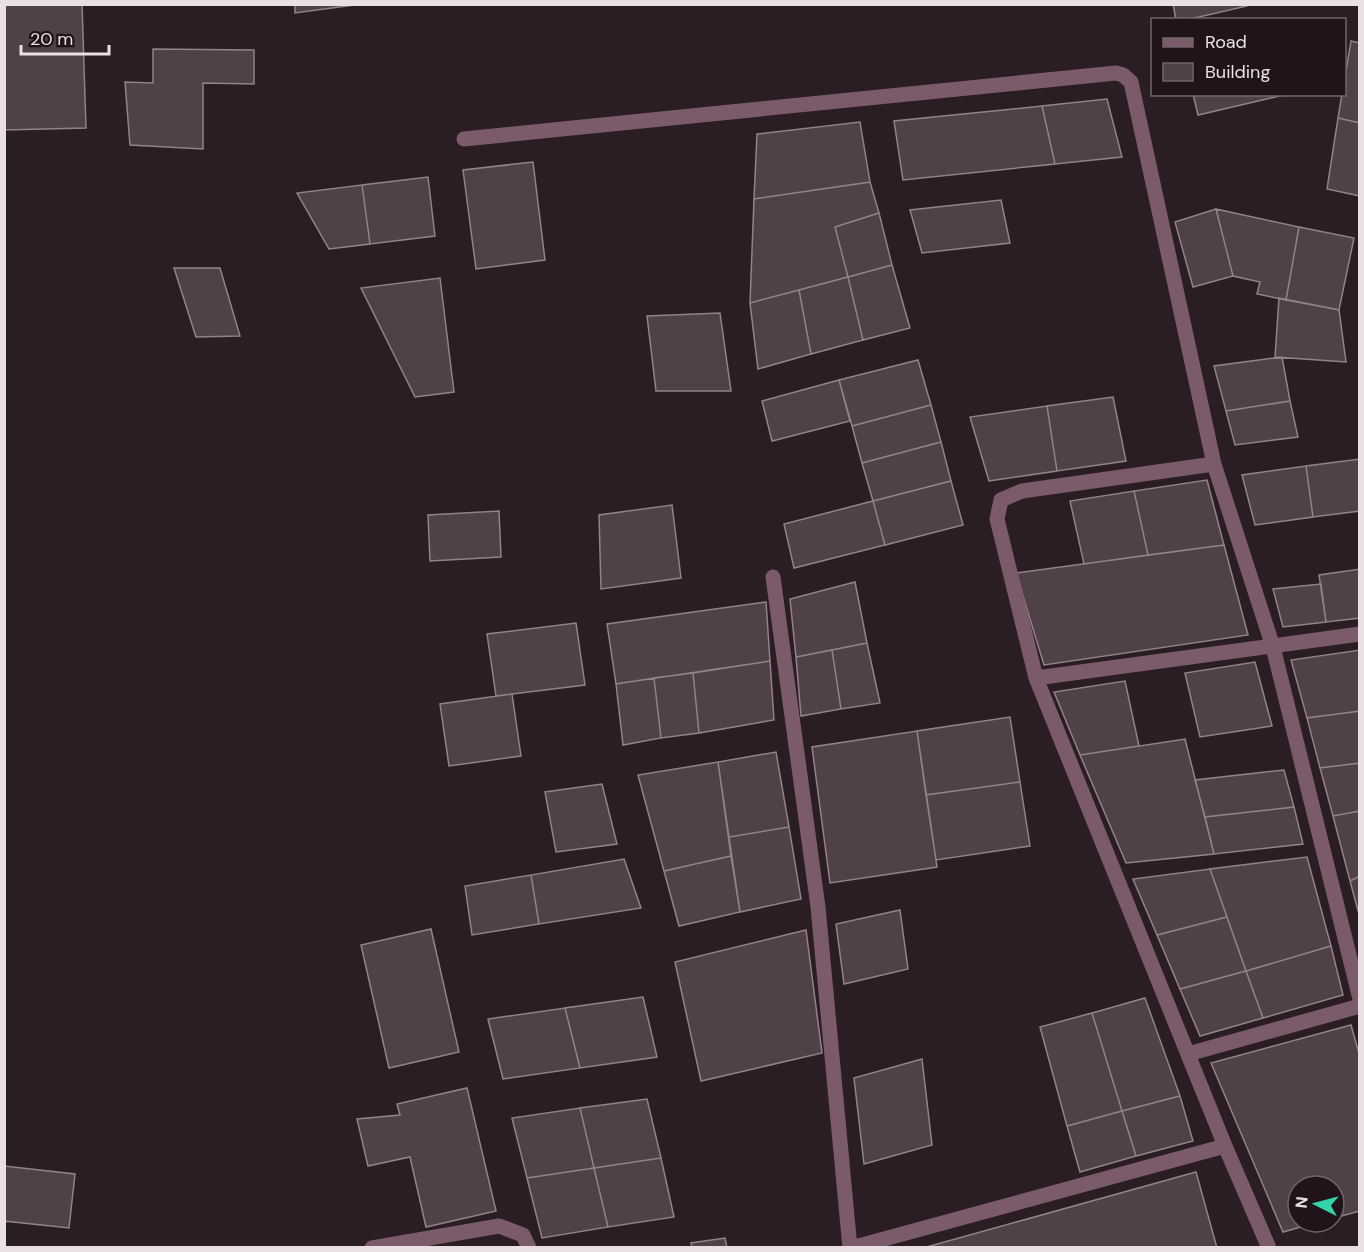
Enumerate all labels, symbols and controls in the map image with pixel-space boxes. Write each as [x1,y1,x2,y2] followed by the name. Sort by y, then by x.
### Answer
[21,18,110,56] scale bar
[1151,18,1346,96] legend
[30,27,73,51] text: 20 m
[1205,30,1247,54] text: Road
[1205,60,1270,84] text: Building
[1286,1174,1346,1234] north arrow
[1291,1196,1313,1209] text: N

